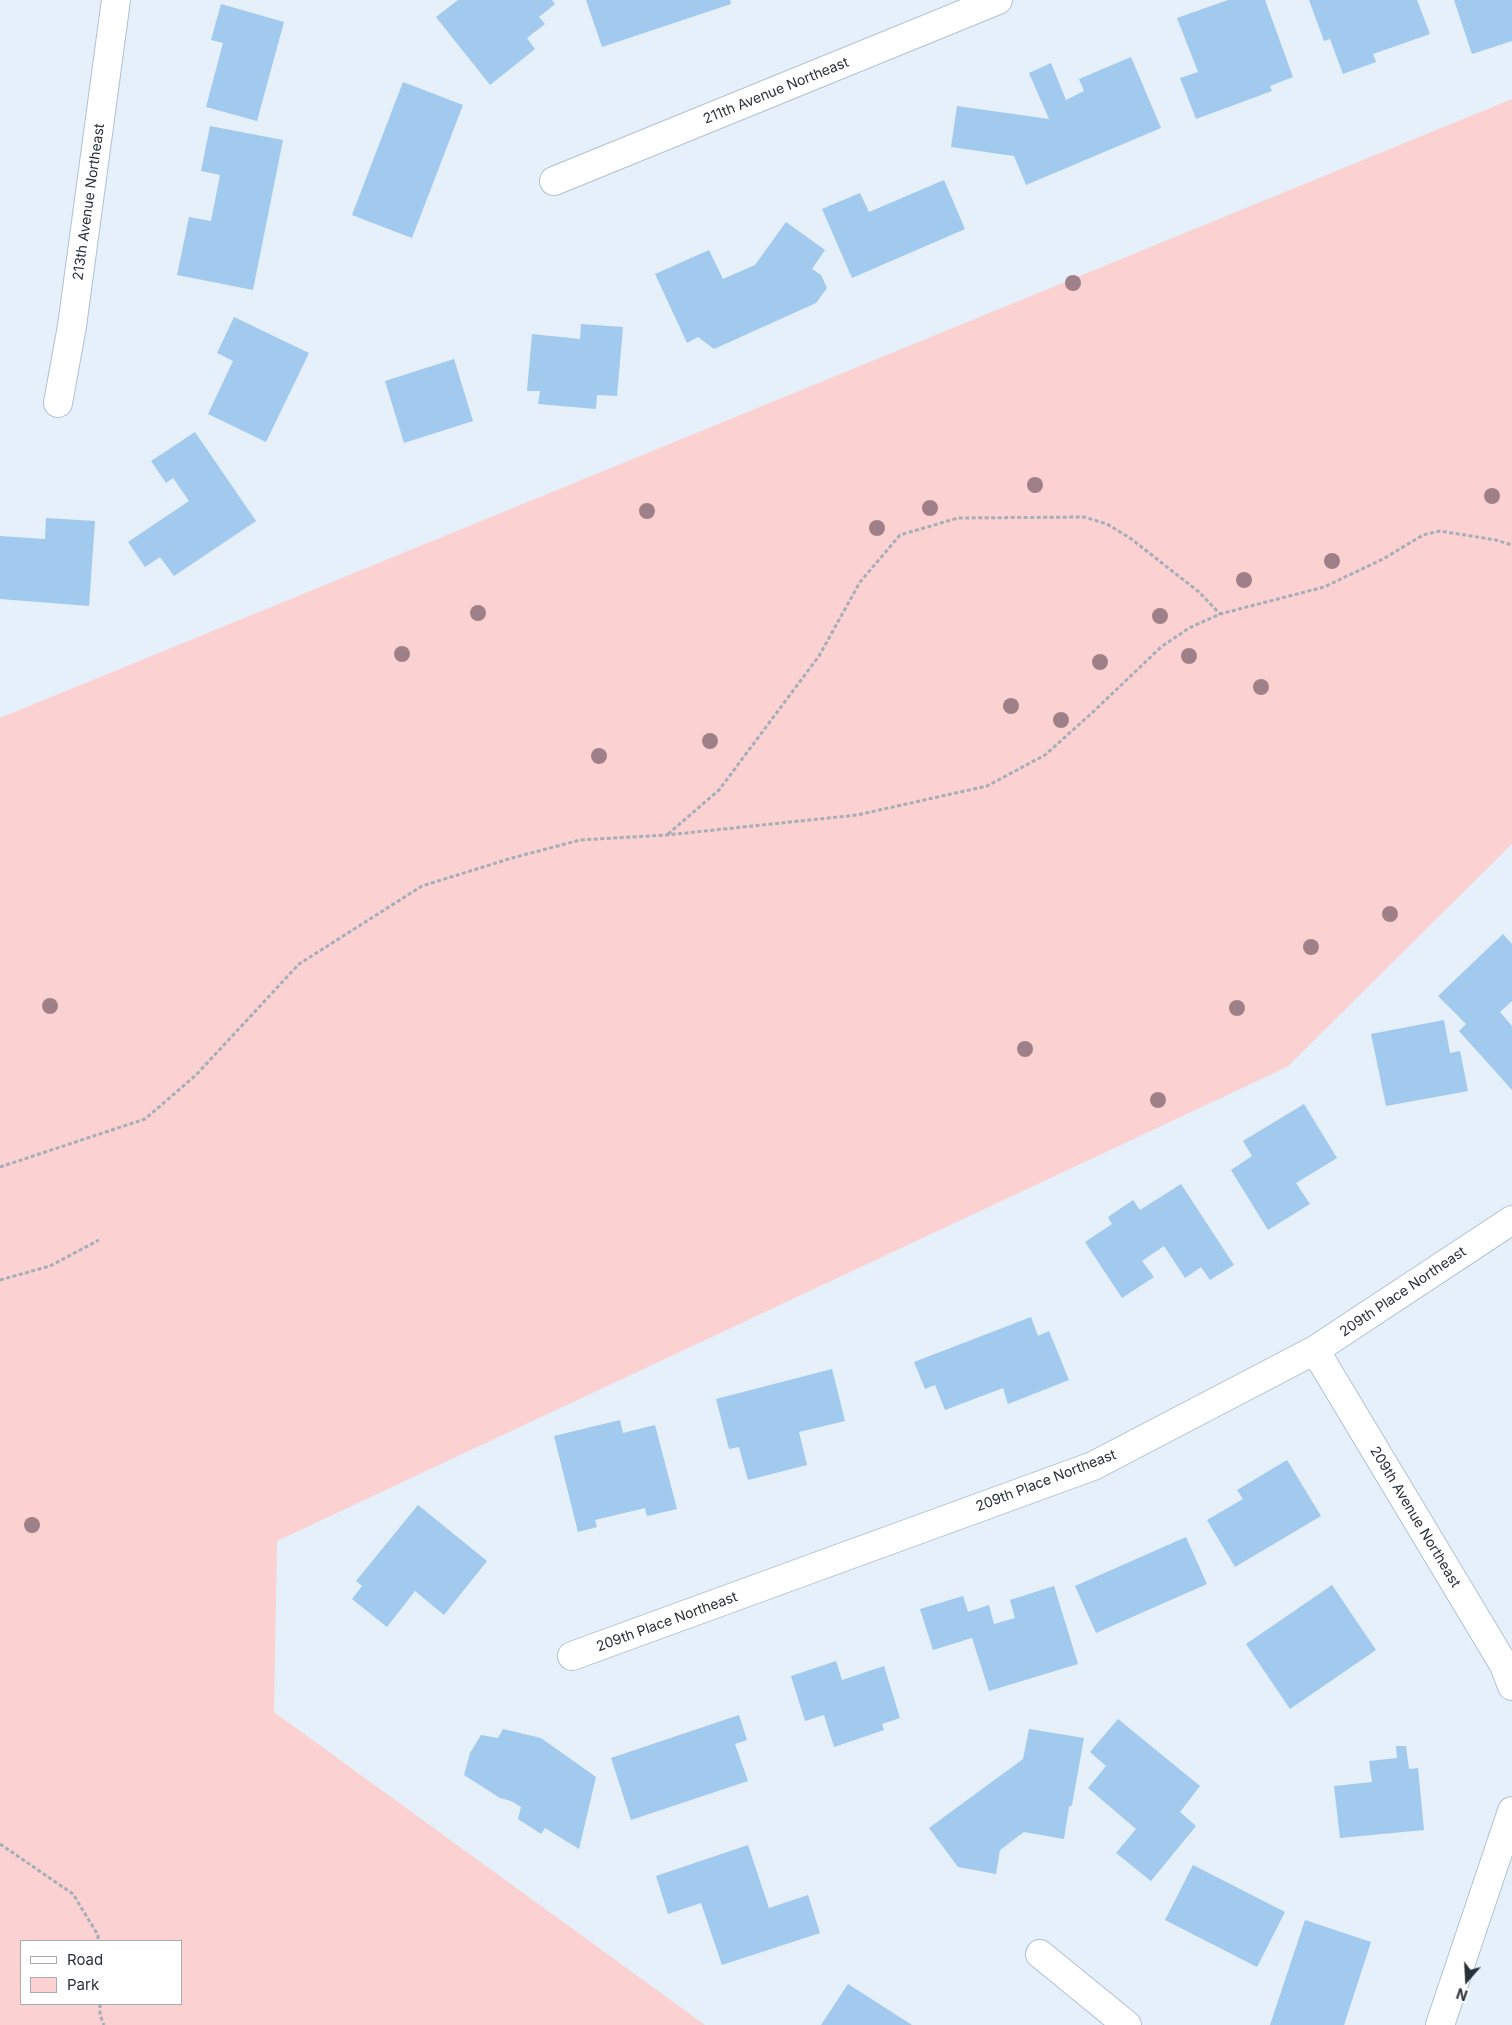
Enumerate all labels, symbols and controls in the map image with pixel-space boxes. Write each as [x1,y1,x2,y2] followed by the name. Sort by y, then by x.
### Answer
[701,54,851,128] street label: 211th Avenue Northeast
[70,122,108,282] street label: 213th Avenue Northeast
[1337,1243,1469,1341] street label: 209th Place Northeast
[1366,1443,1464,1591] street label: 209th Avenue Northeast
[974,1447,1118,1515] street label: 209th Place Northeast
[594,1589,740,1655] street label: 209th Place Northeast
[20,1940,182,2005] legend
[67,1950,103,1969] text: Road
[1442,1955,1492,2005] north arrow
[67,1975,99,1994] text: Park
[1454,1985,1470,2004] text: N

